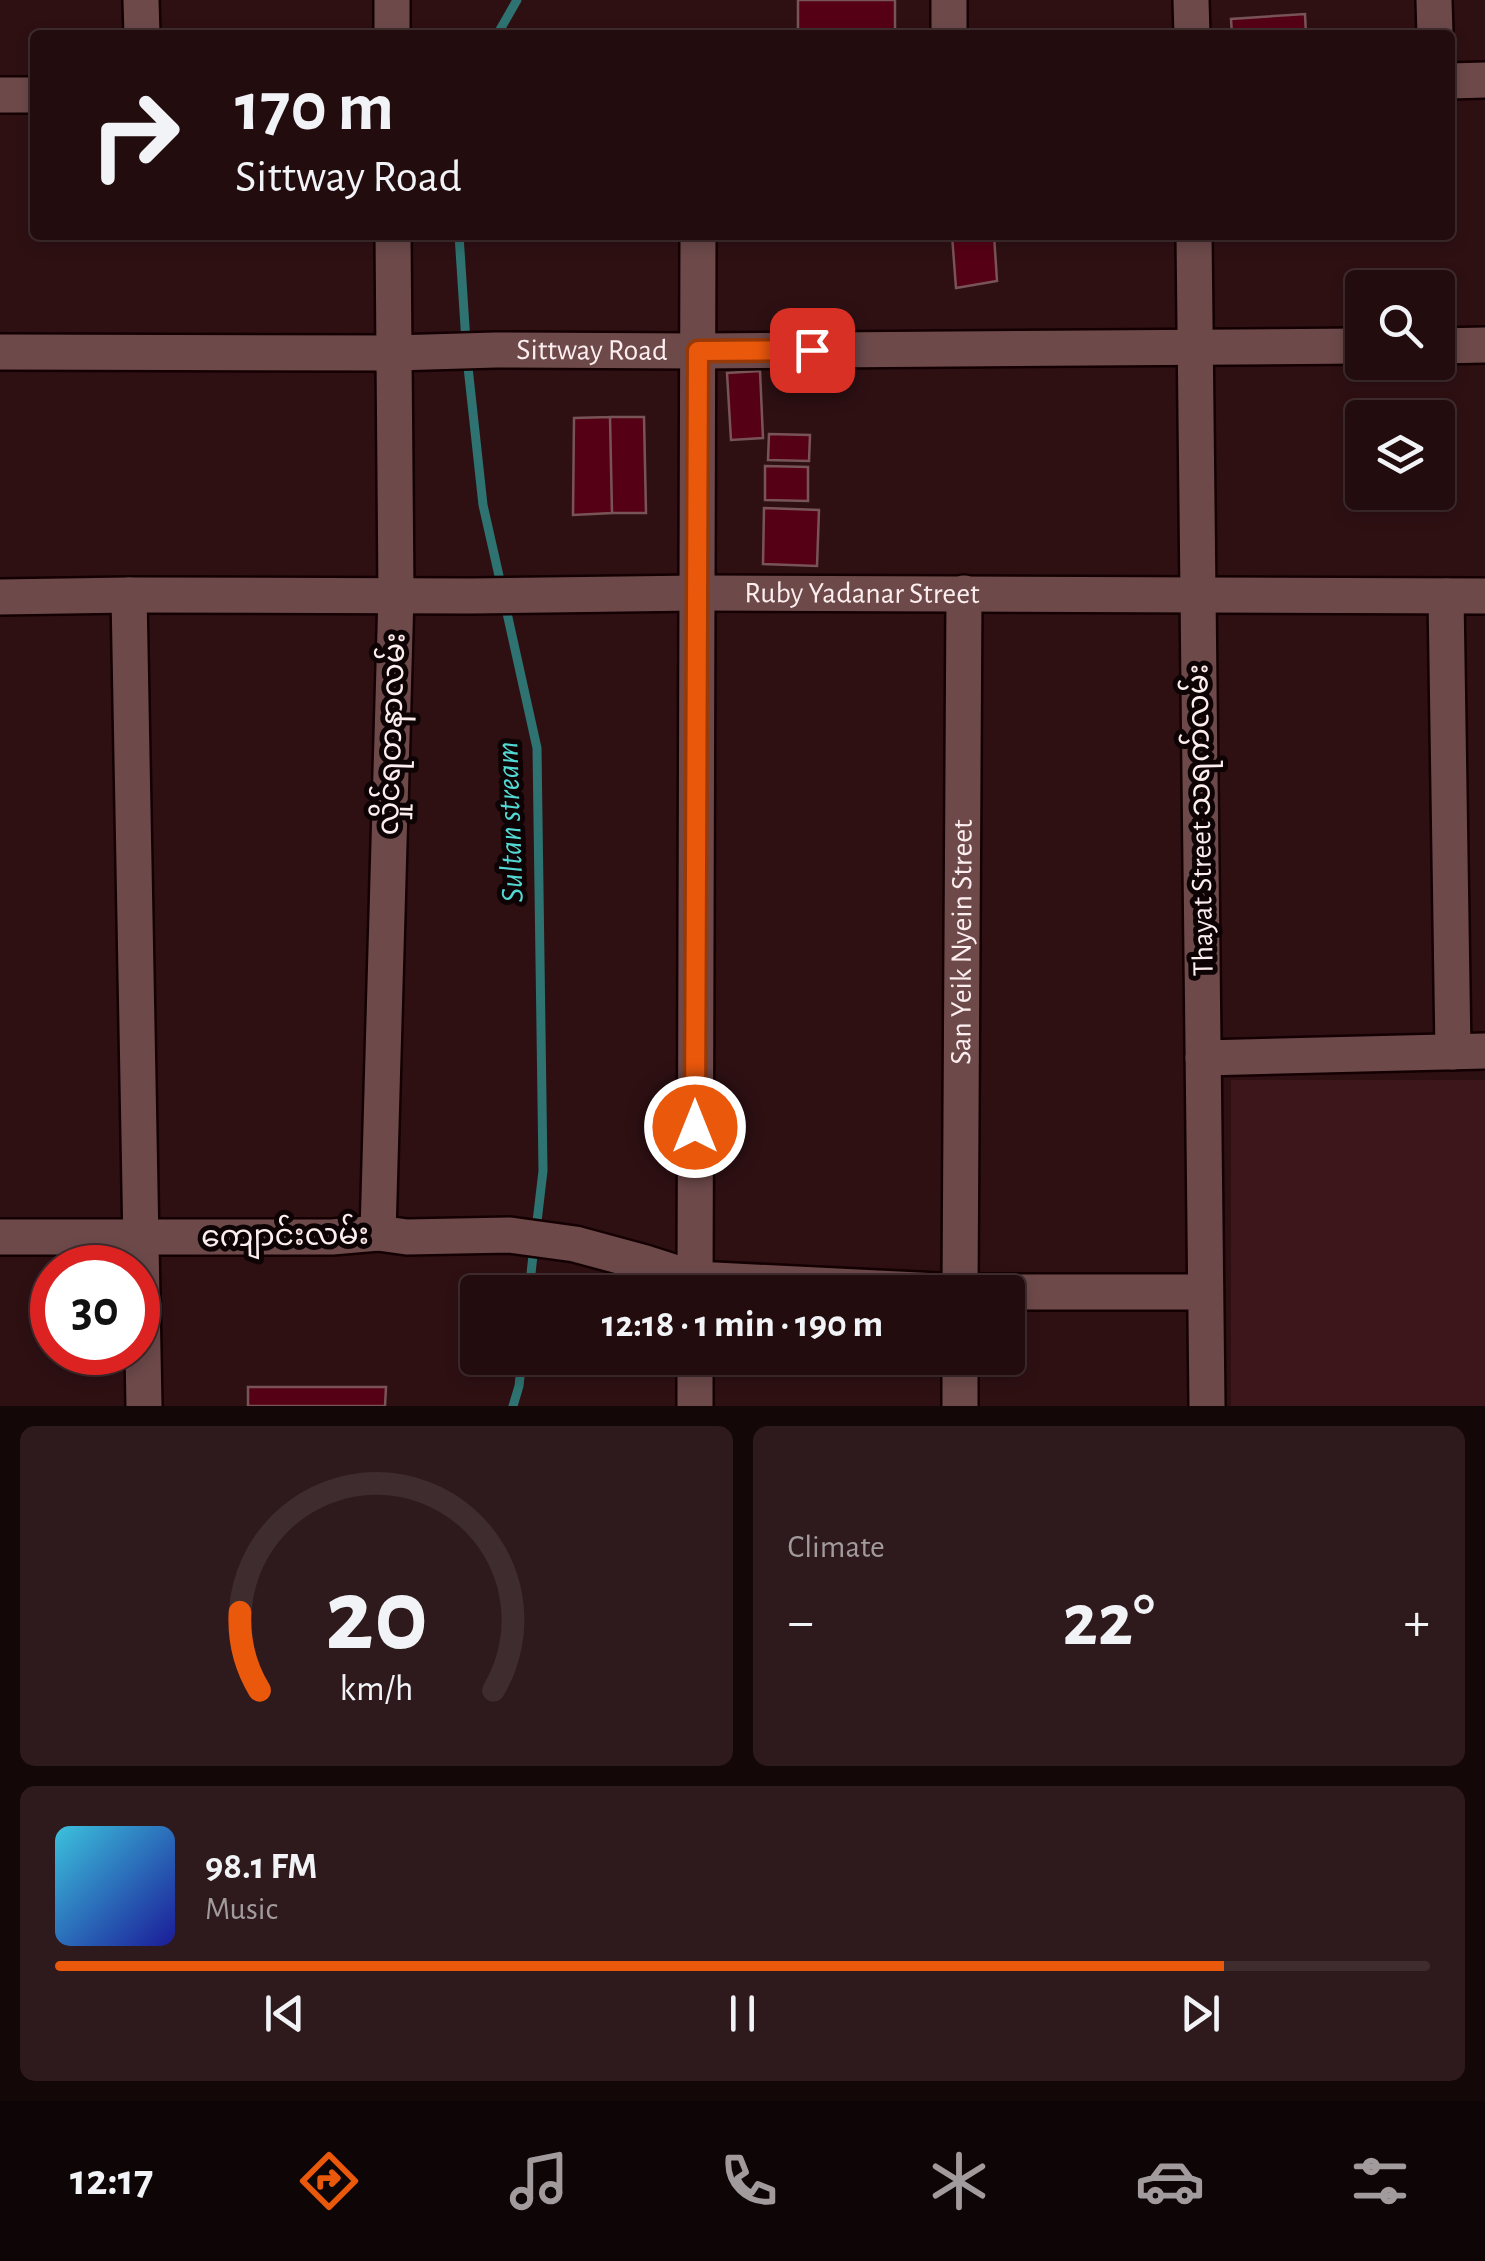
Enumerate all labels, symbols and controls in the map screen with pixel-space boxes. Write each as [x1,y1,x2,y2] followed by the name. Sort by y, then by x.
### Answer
[70,70,200,200] icon: right
[235,73,394,143] text: 170 m
[235,155,462,200] text: Sittway Road
[1345,270,1455,510] map controls
[1345,270,1455,380] button: search
[770,308,855,393] pin
[785,323,840,378] icon: arrive
[516,335,668,366] street label: Sittway Road
[1345,400,1455,510] button: layers
[744,578,980,609] street label: Ruby Yadanar Street
[365,632,420,836] street label: လှိုင်ရတနာလမ်း
[1175,663,1228,977] street label: Thayat Street သရက်လမ်း
[491,741,529,903] water label: Sultan stream
[946,819,978,1065] street label: San Yeik Nyein Street
[643,1075,747,1179] position arrow
[201,1212,369,1261] street label: ကျောင်းလမ်း
[30,1245,160,1375] speed limit sign: 30
[602,1306,883,1344] text: 12:18 · 1 min · 190 m
[788,1531,885,1563] text: Climate
[325,1565,428,1669] text: 20
[1062,1584,1155,1659] text: 22°
[788,1595,814,1650] text: −
[1404,1595,1430,1650] text: +
[339,1671,413,1707] text: km/h
[205,1848,317,1886] text: 98.1 FM
[205,1893,278,1925] text: Music
[257,1986,312,2041] icon: previous
[715,1986,770,2041] icon: pause
[1173,1986,1228,2041] icon: next
[294,2146,364,2216] icon: directions
[504,2146,574,2216] icon: music
[714,2146,784,2216] icon: phone
[924,2146,994,2216] icon: climate
[1135,2146,1205,2216] icon: car
[1345,2146,1415,2216] icon: filters
[70,2158,153,2203] text: 12:17

